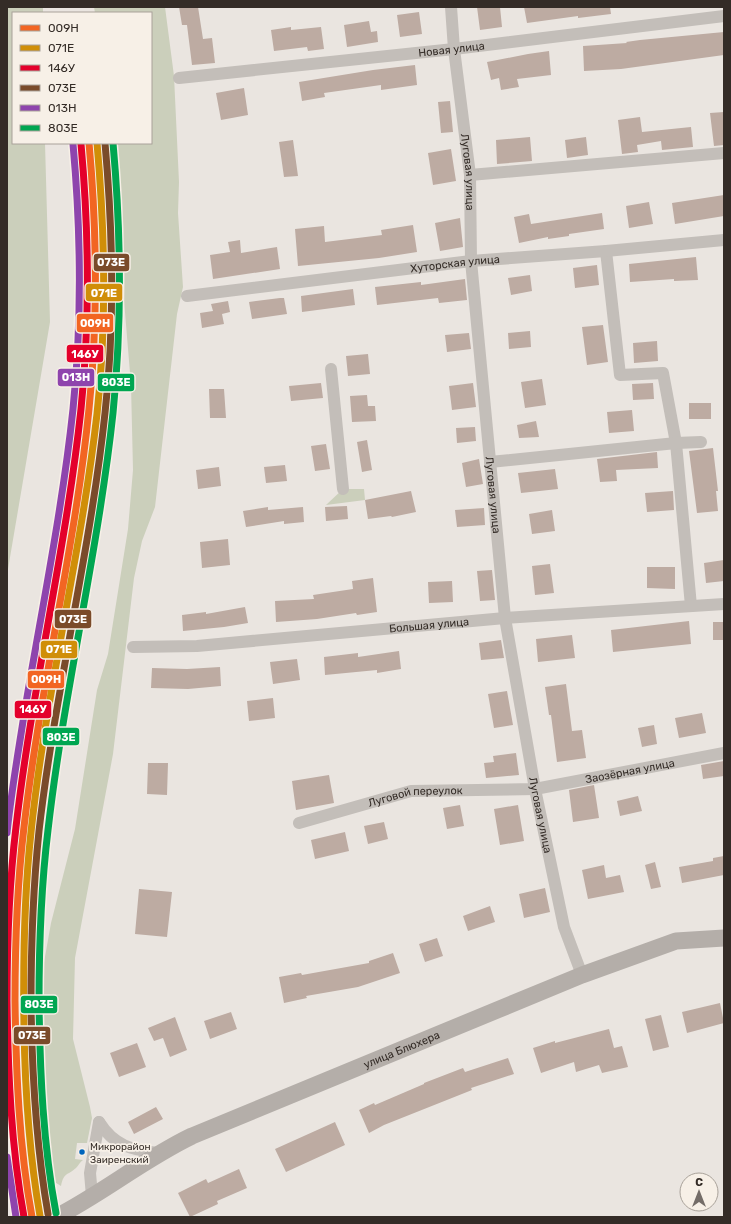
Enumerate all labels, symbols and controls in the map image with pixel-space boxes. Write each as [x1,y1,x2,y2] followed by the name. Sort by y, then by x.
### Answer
[12,12,152,144] legend
[48,21,79,35] text: 009Н
[418,39,486,60] street label: Новая улица
[48,41,74,55] text: 071Е
[48,61,76,75] text: 146У
[48,81,76,95] text: 073Е
[48,101,77,115] text: 013Н
[48,121,78,135] text: 803Е
[458,133,476,211] street label: Луговая улица
[93,253,130,272] line badge: 073Е
[410,253,500,275] street label: Хуторская улица
[97,256,125,269] text: 073Е
[85,283,123,302] line badge: 071Е
[91,287,117,300] text: 071Е
[76,313,114,333] line badge: 009Н
[80,317,110,330] text: 009Н
[66,344,104,363] line badge: 146У
[71,348,100,361] text: 146У
[57,368,95,387] line badge: 013Н
[62,371,90,384] text: 013Н
[97,373,135,392] line badge: 803Е
[101,376,131,389] text: 803Е
[483,456,503,534] street label: Луговая улица
[54,609,92,629] line badge: 073Е
[59,613,87,626] text: 073Е
[389,615,470,636] street label: Большая улица
[40,640,78,659] line badge: 071Е
[46,643,72,656] text: 071Е
[27,670,65,689] line badge: 009Н
[31,673,61,686] text: 009Н
[14,700,52,719] line badge: 146У
[19,703,48,716] text: 146У
[42,727,80,746] line badge: 803Е
[46,731,76,744] text: 803Е
[584,757,676,786] street label: Заозёрная улица
[526,776,554,854] street label: Луговая улица
[366,784,463,810] street label: Луговой переулок
[20,995,58,1014] line badge: 803Е
[24,998,54,1011] text: 803Е
[13,1026,51,1045] line badge: 073Е
[362,1028,442,1072] street label: улица Блюхера
[18,1029,46,1042] text: 073Е
[90,1141,151,1166] place label: Микрорайон Заиренский
[77,1147,87,1157] marker: Микрорайон Заиренский
[679,1172,719,1212] north arrow
[695,1176,703,1189] text: С

